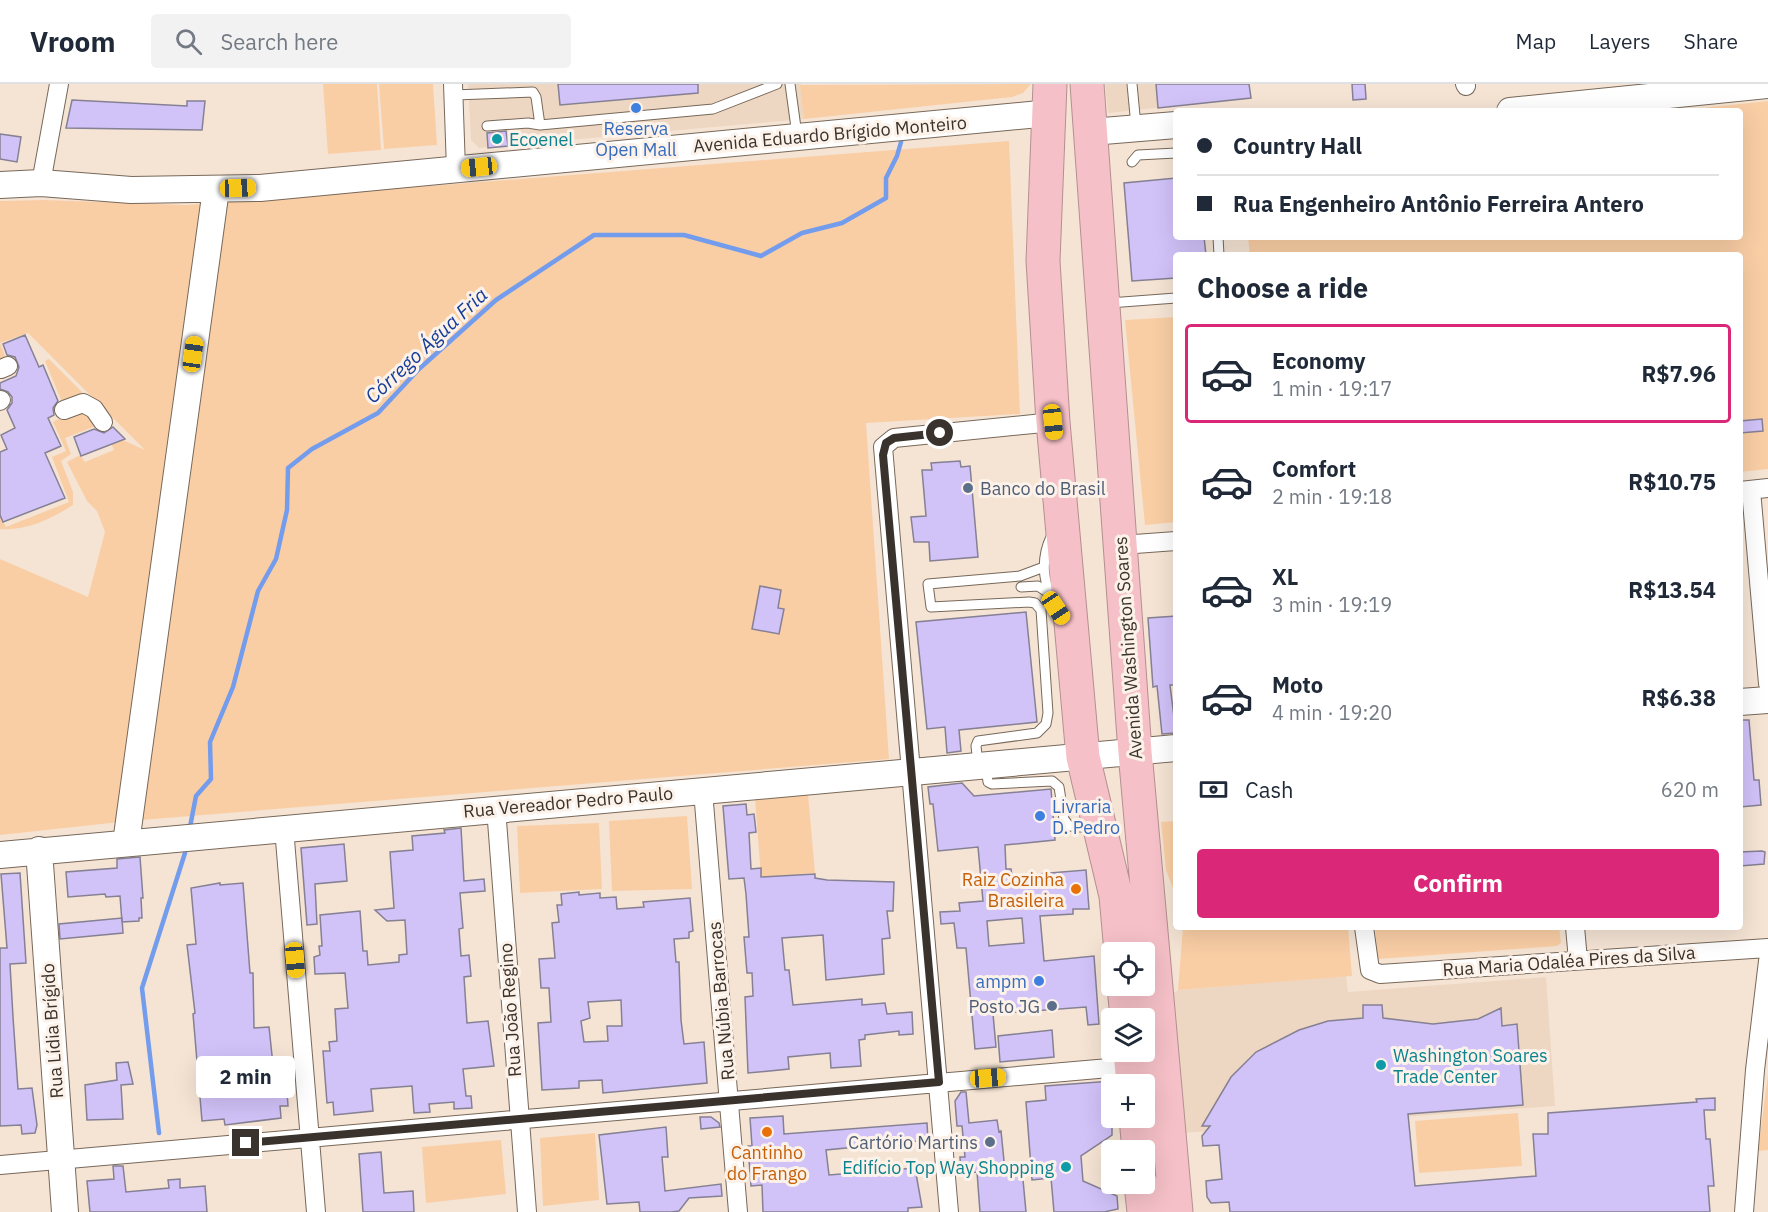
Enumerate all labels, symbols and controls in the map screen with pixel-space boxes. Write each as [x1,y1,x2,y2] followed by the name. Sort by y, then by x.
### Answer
[151,14,571,68] search box
[30,23,115,60] text: Vroom
[172,25,205,58] icon: search
[220,27,338,56] text: Search here
[1516,27,1556,55] text: Map
[1589,27,1651,55] text: Layers
[1684,27,1738,55] text: Share
[629,101,643,115] marker: Reserva Open Mall
[692,111,968,157] street label: Avenida Eduardo Brígido Monteiro
[595,117,677,161] place label: Reserva Open Mall
[509,128,573,151] place label: Ecoenel
[1233,131,1362,160] text: Country Hall
[490,132,504,146] marker: Ecoenel
[460,156,498,178] car
[220,178,256,198] car
[1233,189,1644,218] text: Rua Engenheiro Antônio Ferreira Antero
[1197,270,1368,305] text: Choose a ride
[359,281,493,409] water label: Córrego Água Fria
[182,335,204,373] car
[1272,346,1366,375] text: Economy
[1200,347,1254,401] icon: car
[1642,359,1716,388] text: R$7.96
[1272,375,1392,402] text: 1 min · 19:17
[1042,403,1064,441] car
[926,419,953,446] route start
[1272,454,1356,483] text: Comfort
[1200,455,1254,509] icon: car
[1628,467,1716,496] text: R$10.75
[980,477,1106,500] place label: Banco do Brasil
[961,481,975,495] marker: Banco do Brasil
[1272,483,1392,510] text: 2 min · 19:18
[1109,536,1147,760] street label: Avenida Washington Soares
[1272,562,1298,591] text: XL
[1200,563,1254,617] icon: car
[1628,575,1716,604] text: R$13.54
[1038,588,1074,628] car
[1272,591,1392,618] text: 3 min · 19:19
[1272,670,1323,699] text: Moto
[1200,671,1254,725] icon: car
[1642,683,1716,712] text: R$6.38
[1272,699,1392,726] text: 4 min · 19:20
[1197,773,1230,806] icon: cash
[1245,775,1294,804] text: Cash
[1661,776,1719,803] text: 620 m
[462,781,674,823] street label: Rua Vereador Pedro Paulo
[1052,795,1120,839] place label: Livraria D. Pedro
[1033,809,1047,823] marker: Livraria D. Pedro
[1197,849,1719,918] button: Confirm
[962,868,1064,912] place label: Raiz Cozinha Brasileira
[1069,882,1083,896] marker: Raiz Cozinha Brasileira
[703,921,739,1081] street label: Rua Núbia Barrocas
[284,941,306,979] car
[1442,941,1697,981] street label: Rua Maria Odaléa Pires da Silva
[494,942,526,1078] street label: Rua João Regino
[1101,942,1155,1194] map controls
[1101,942,1155,996] button: locate
[36,963,68,1099] street label: Rua Lídia Brígido
[976,970,1027,993] place label: ampm
[1032,974,1046,988] marker: ampm
[968,995,1040,1018] place label: Posto JG
[1045,999,1059,1013] marker: Posto JG
[1101,1008,1155,1062] button: layers
[1393,1044,1548,1088] place label: Washington Soares Trade Center
[196,1056,296,1098] callout: 2 min
[1374,1058,1388,1072] marker: Washington Soares Trade Center
[219,1063,272,1090] text: 2 min
[969,1068,1007,1088] car
[1101,1074,1155,1128] button: +
[760,1125,774,1139] marker: Cantinho do Frango
[232,1129,259,1156] route end
[848,1131,978,1154] place label: Cartório Martins
[983,1135,997,1149] marker: Cartório Martins
[1101,1140,1155,1194] button: −
[727,1141,807,1185] place label: Cantinho do Frango
[842,1156,1054,1179] place label: Edifício Top Way Shopping
[1059,1160,1073,1174] marker: Edifício Top Way Shopping

